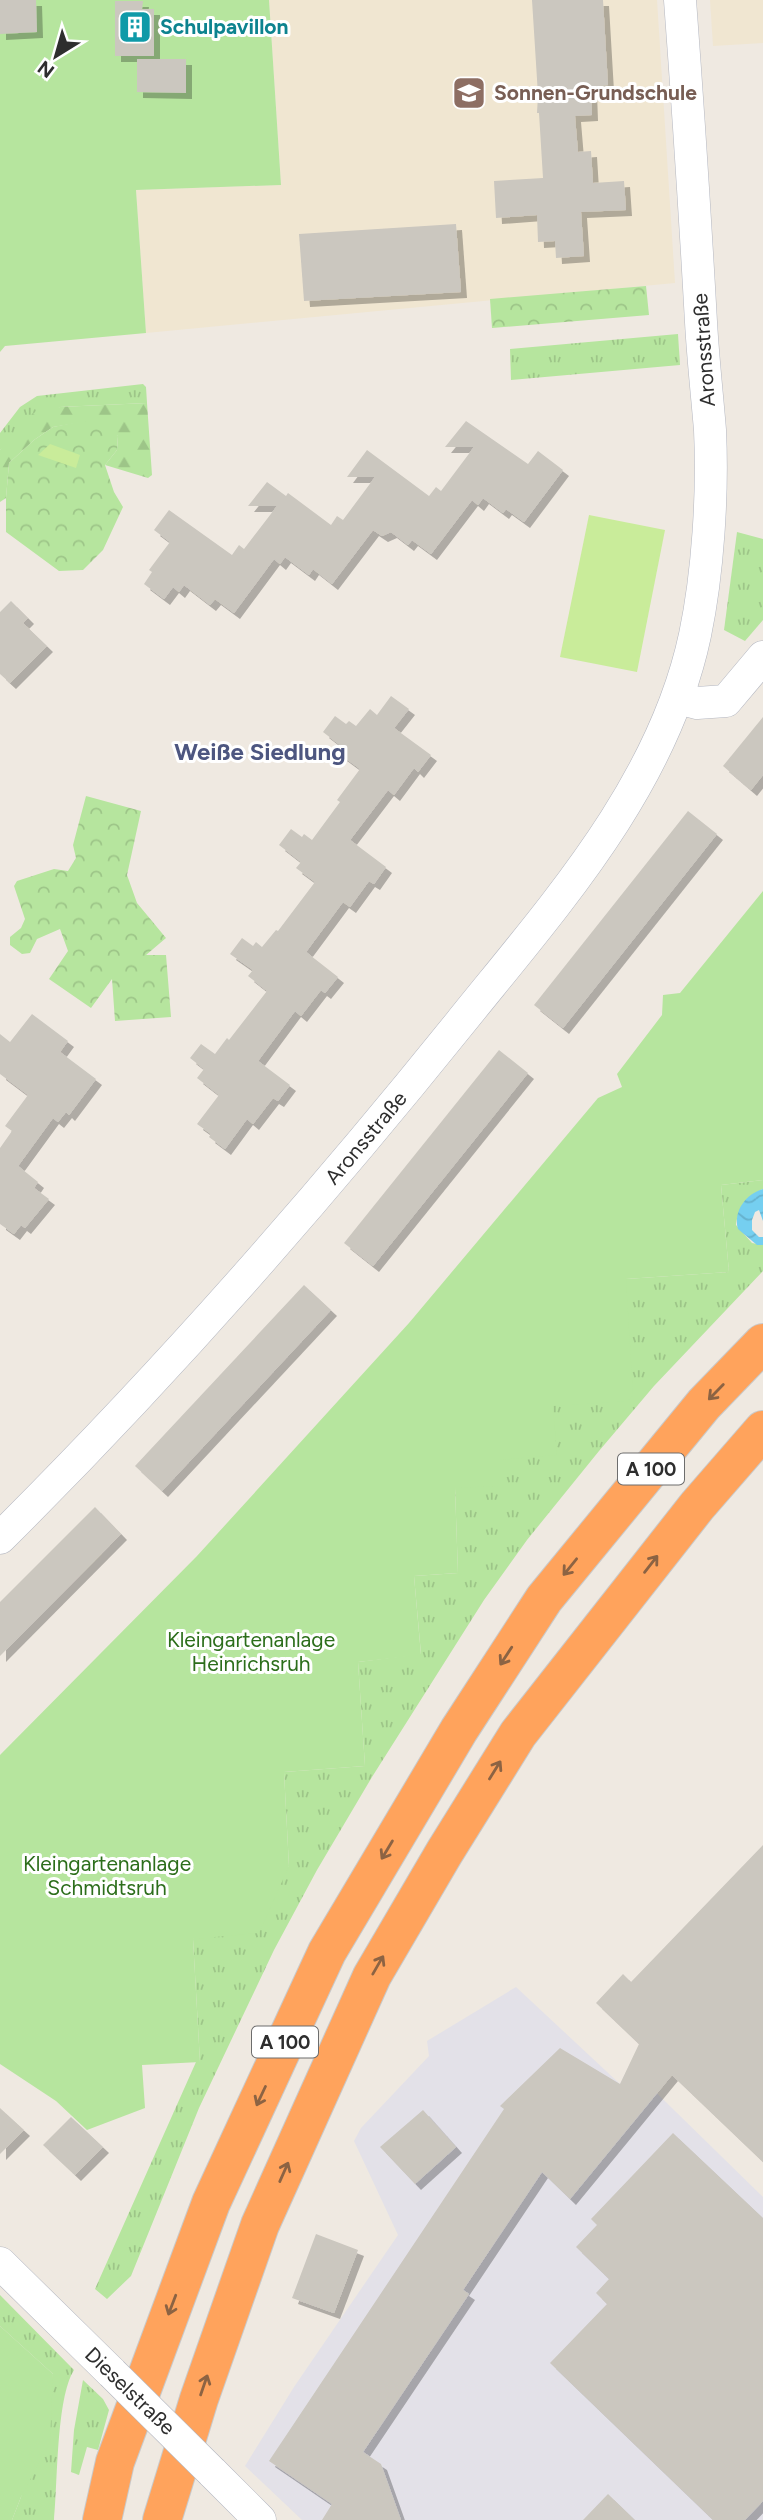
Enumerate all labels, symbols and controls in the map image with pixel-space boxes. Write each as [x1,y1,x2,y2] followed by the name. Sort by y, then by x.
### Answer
[116,8,154,46] building icon: Schulpavillon
[160,14,288,39] place label: Schulpavillon
[21,21,91,91] north arrow
[33,56,59,83] text: N
[450,74,488,112] school or university icon: Sonnen-Grundschule
[494,80,697,105] place label: Sonnen-Grundschule
[687,292,720,408] street label: Aronsstraße
[174,737,346,766] district label: Weiße Siedlung
[319,1086,412,1189] street label: Aronsstraße
[707,1384,724,1401] one-way arrow
[618,1454,684,1484] road number: A 100
[644,1555,659,1573] one-way arrow
[562,1558,578,1576] one-way arrow
[167,1627,335,1676] park label: Kleingartenanlage Heinrichsruh
[499,1646,513,1666] one-way arrow
[488,1761,503,1780] one-way arrow
[380,1840,394,1860] one-way arrow
[23,1851,191,1900] park label: Kleingartenanlage Schmidtsruh
[372,1956,386,1976] one-way arrow
[252,2026,318,2058] road number: A 100
[254,2084,267,2106] one-way arrow
[278,2162,291,2183] one-way arrow
[165,2294,178,2316] one-way arrow
[80,2342,181,2440] street label: Dieselstraße
[199,2374,211,2396] one-way arrow

